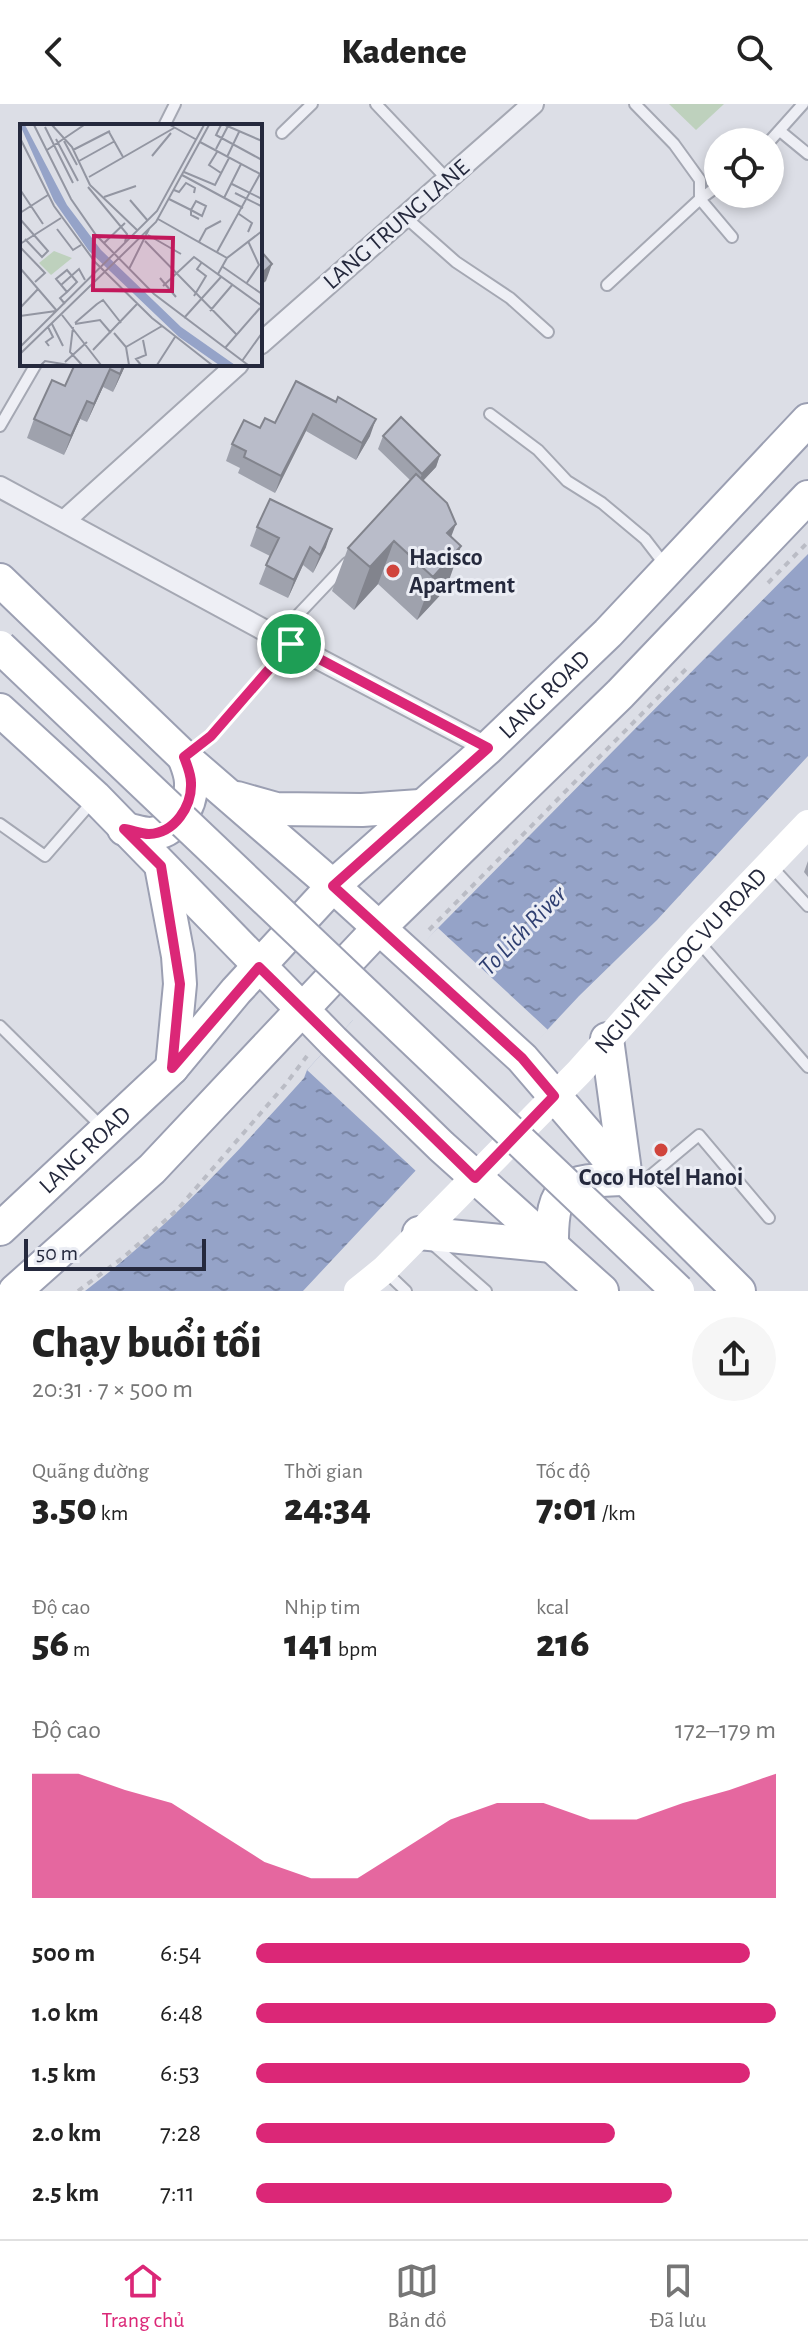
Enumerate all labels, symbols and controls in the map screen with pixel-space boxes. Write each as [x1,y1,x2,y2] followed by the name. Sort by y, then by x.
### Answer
[32,30,76,74] icon: back
[732,30,776,74] icon: search
[341,34,467,70] text: Kadence
[20,124,262,366] inset map
[704,128,784,208] map controls
[704,128,784,208] button: locate
[319,155,474,294] street label: LANG TRUNG LANE
[409,546,515,598] place label: Hacisco Apartment
[384,562,402,580] marker: Hacisco Apartment
[257,610,325,678] pin
[269,622,313,666] icon: arrive
[495,646,595,744] street label: LANG ROAD
[591,864,772,1059] street label: NGUYEN NGOC VU ROAD
[474,880,573,981] water label: To Lich River
[35,1102,136,1199] street label: LANG ROAD
[652,1141,670,1159] marker: Coco Hotel Hanoi
[579,1166,743,1190] place label: Coco Hotel Hanoi
[24,1235,206,1271] scale bar
[36,1242,78,1264] text: 50 m
[692,1317,776,1401] button: share
[32,1322,262,1366] text: Chạy buổi tối
[32,1376,193,1402] text: 20:31 · 7 × 500 m
[32,1460,149,1482] text: Quãng đường
[284,1460,363,1482] text: Thời gian
[536,1460,590,1482] text: Tốc độ
[32,1488,97,1528] text: 3.50
[284,1488,371,1528] text: 24:34
[536,1488,598,1528] text: 7:01
[97,1502,128,1524] text: km
[598,1502,636,1524] text: /km
[32,1596,90,1618] text: Độ cao
[284,1596,361,1618] text: Nhịp tim
[536,1596,570,1618] text: kcal
[32,1624,69,1664] text: 56
[284,1624,334,1664] text: 141
[536,1624,589,1664] text: 216
[69,1638,90,1660] text: m
[334,1638,378,1660] text: bpm
[32,1717,101,1743] text: Độ cao
[675,1717,776,1743] text: 172–179 m
[32,1940,95,1966] text: 500 m
[160,1940,202,1966] text: 6:54
[32,2000,99,2026] text: 1.0 km
[160,2000,203,2026] text: 6:48
[32,2060,96,2086] text: 1.5 km
[160,2060,200,2086] text: 6:53
[32,2120,102,2146] text: 2.0 km
[160,2120,201,2146] text: 7:28
[32,2180,99,2206] text: 2.5 km
[160,2180,195,2206] text: 7:11
[102,2259,185,2333] tab: Trang chủ
[388,2259,447,2333] tab: Bản đồ
[650,2259,706,2333] tab: Đã lưu

